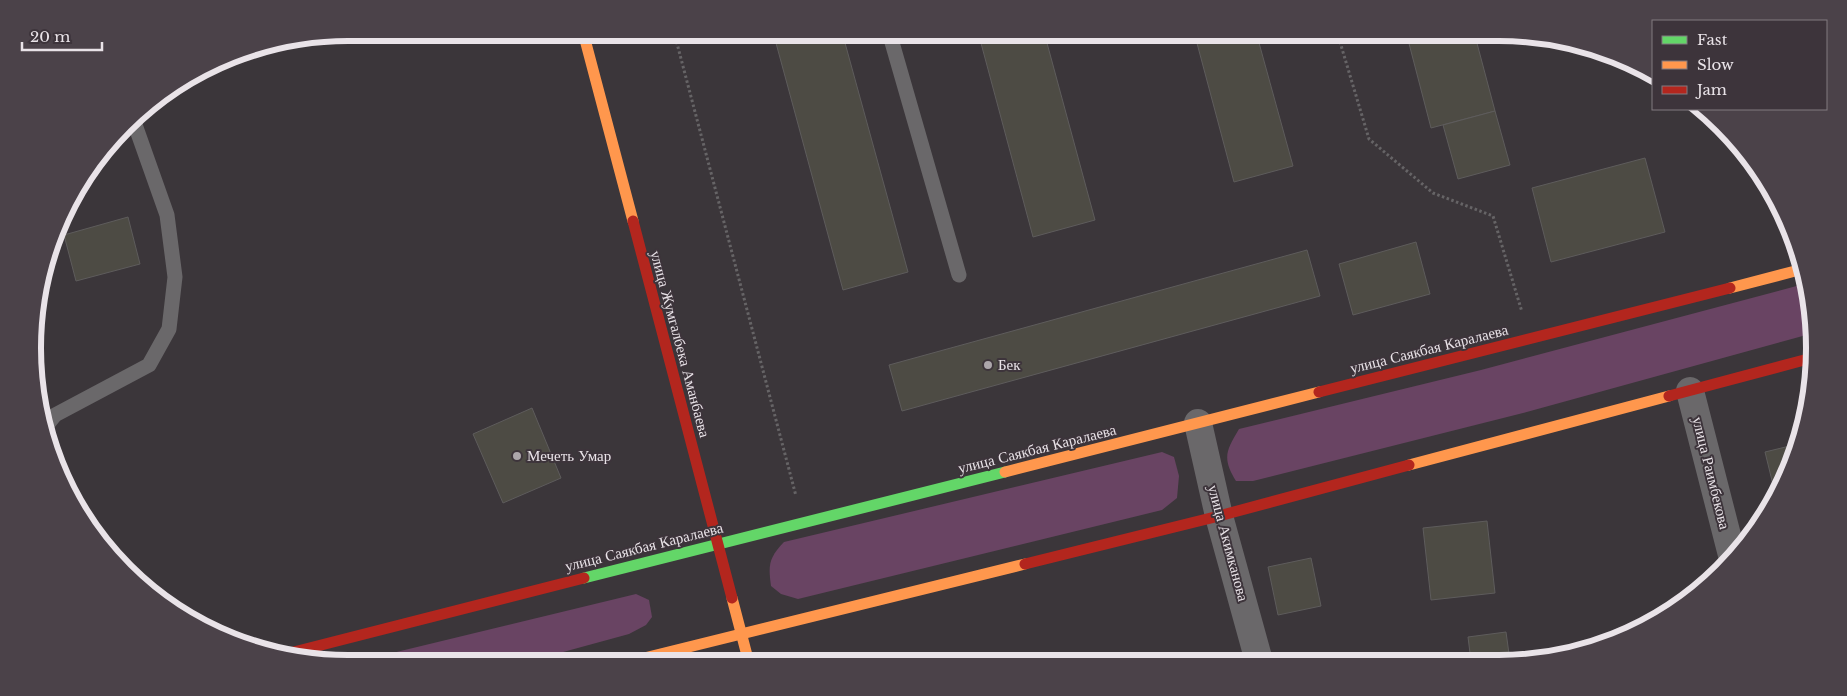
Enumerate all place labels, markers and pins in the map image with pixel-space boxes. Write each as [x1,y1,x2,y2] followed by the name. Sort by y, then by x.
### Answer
[998,355,1021,374] place label: Бек
[982,359,994,371] marker: Бек
[527,446,611,465] place label: Мечеть Умар
[511,450,523,462] marker: Мечеть Умар

